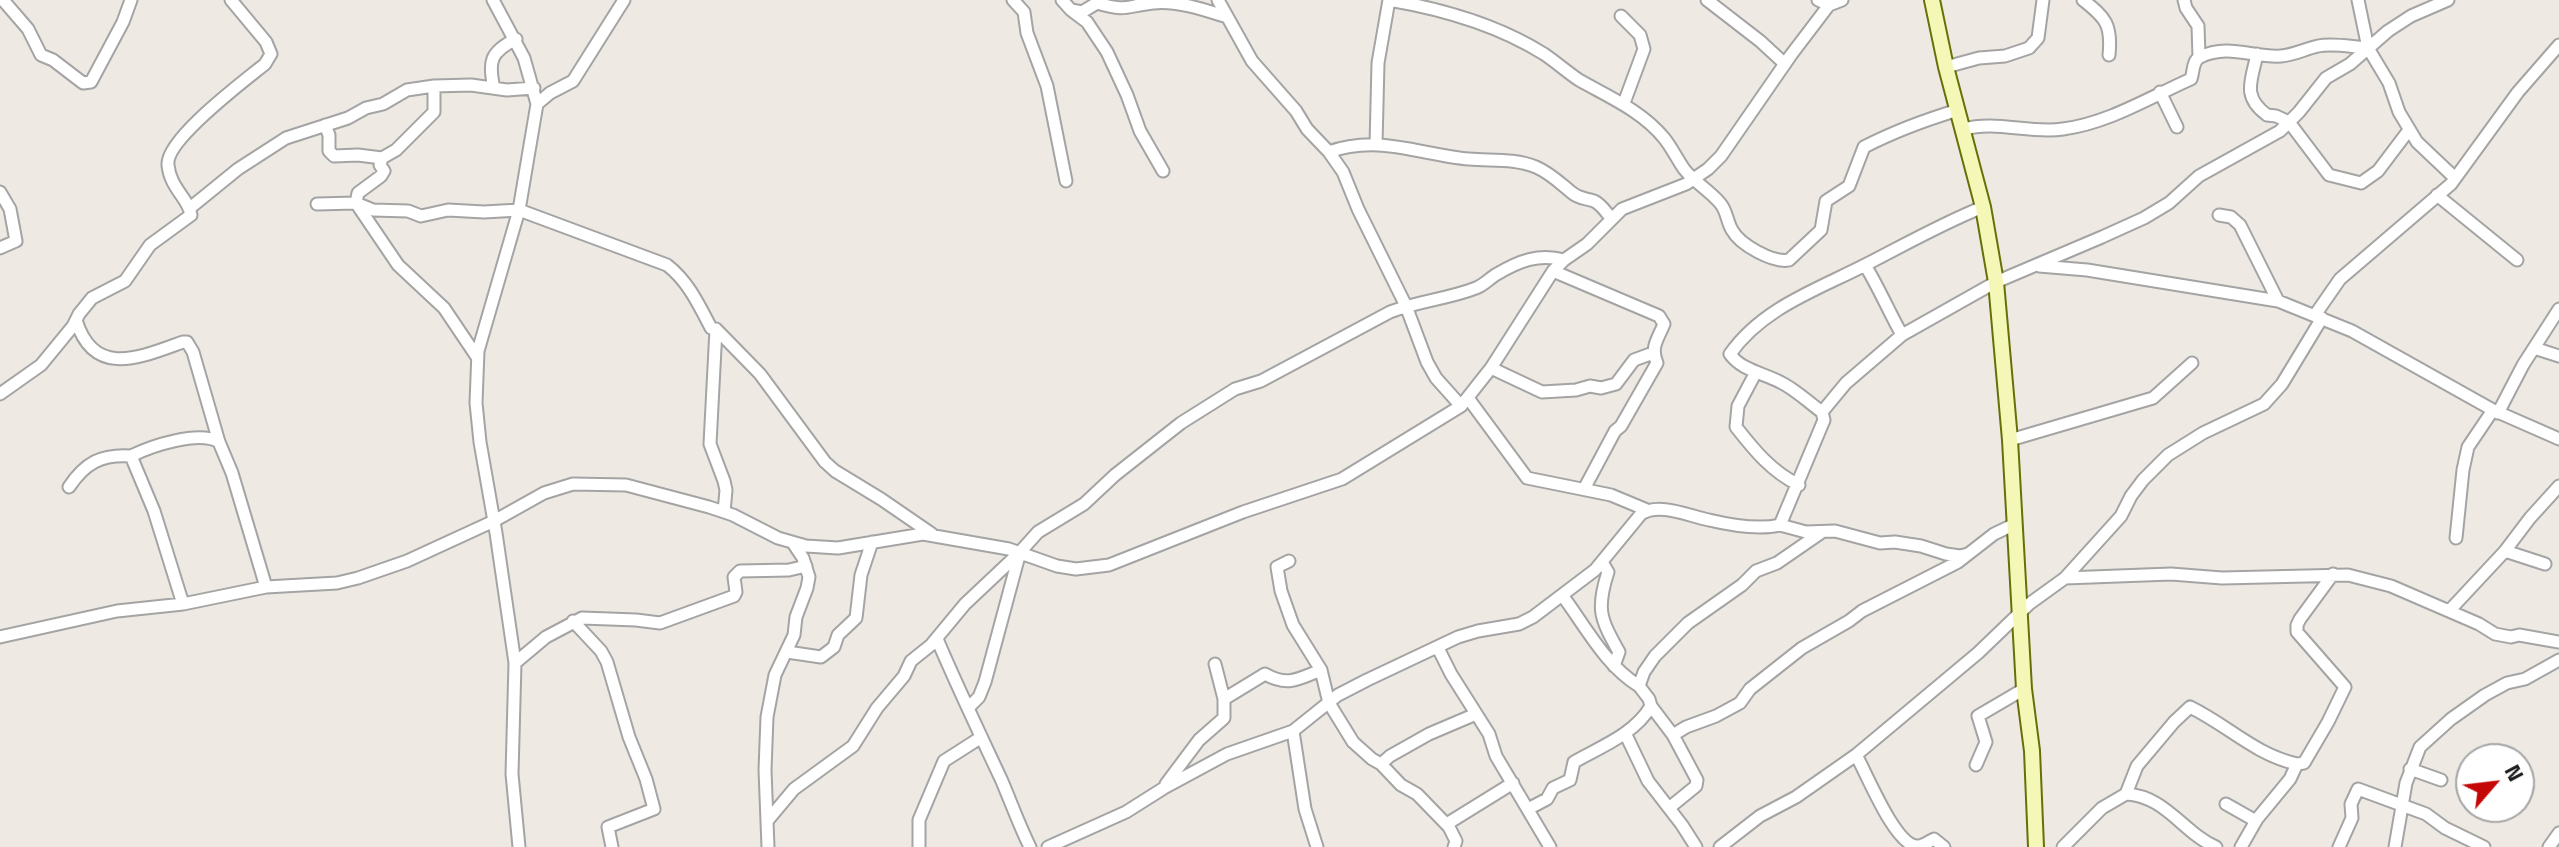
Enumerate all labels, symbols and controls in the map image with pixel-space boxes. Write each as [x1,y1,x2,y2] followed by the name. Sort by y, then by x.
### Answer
[2455,743,2535,823] north arrow
[2496,758,2533,787] text: N

